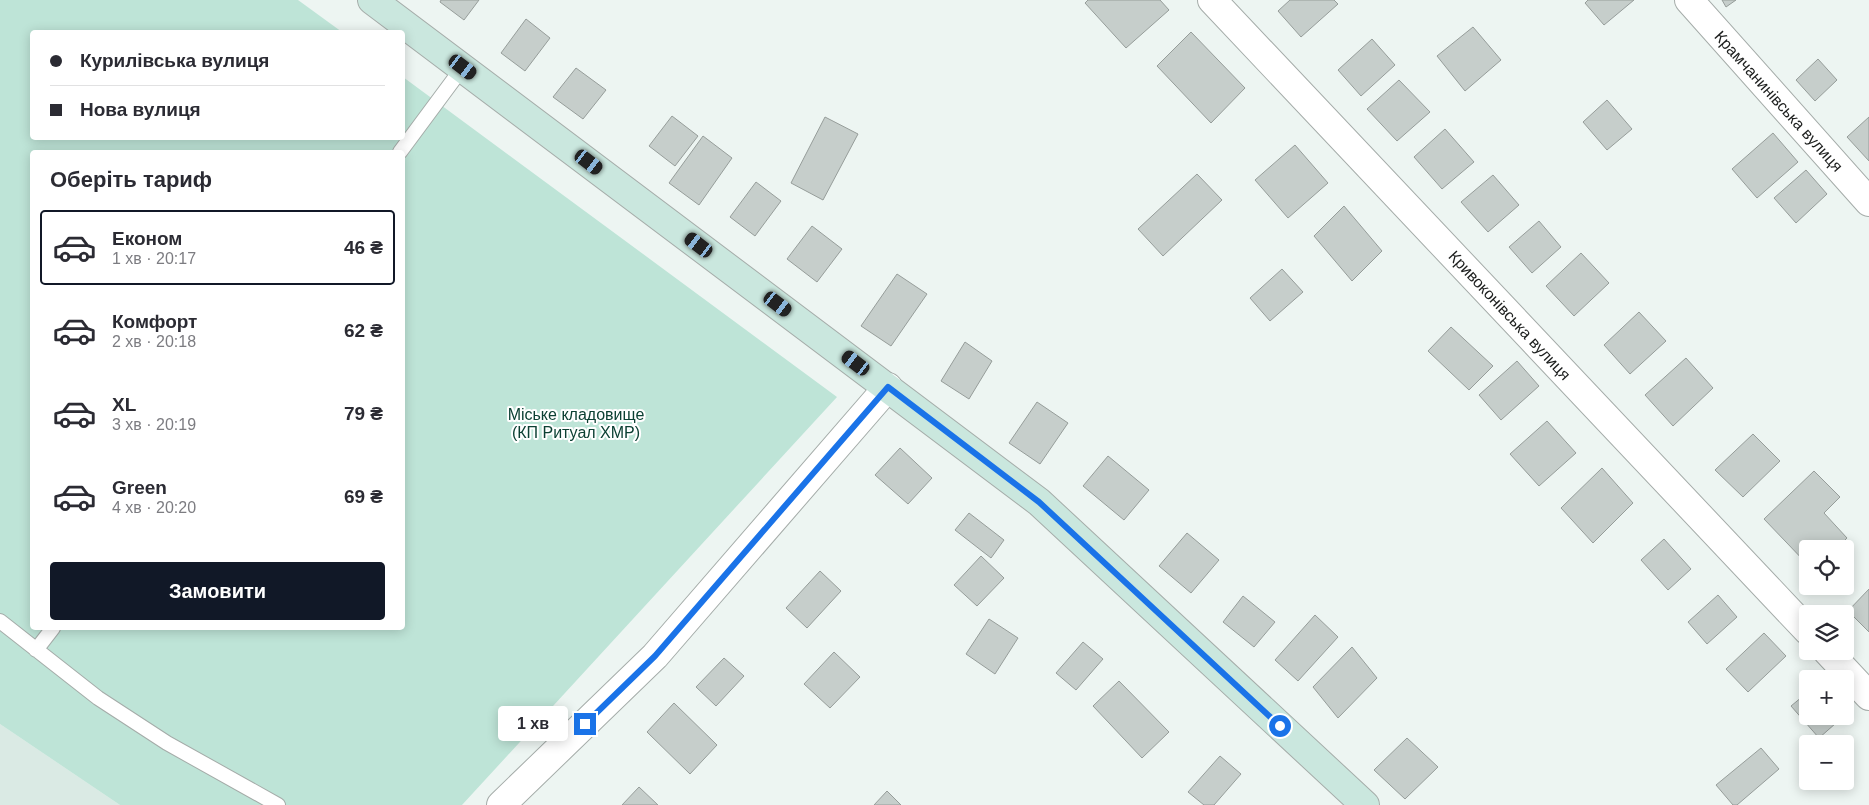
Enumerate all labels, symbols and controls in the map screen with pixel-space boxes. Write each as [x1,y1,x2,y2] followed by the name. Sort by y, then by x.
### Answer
[1711,28,1846,175] street label: Крамчанинівська вулиця
[80,50,269,71] text: Курилівська вулиця
[446,52,479,82] car
[80,99,201,120] text: Нова вулиця
[572,147,605,177] car
[50,167,212,192] text: Оберіть тариф
[52,225,97,270] icon: car
[112,228,182,249] text: Економ
[682,230,715,260] car
[344,237,383,258] text: 46 ₴
[1445,247,1574,383] street label: Кривоконівська вулиця
[112,250,196,267] text: 1 хв · 20:17
[761,289,794,319] car
[52,308,97,353] icon: car
[112,311,197,332] text: Комфорт
[344,320,383,341] text: 62 ₴
[112,333,196,350] text: 2 хв · 20:18
[839,348,872,378] car
[52,391,97,436] icon: car
[112,394,136,415] text: XL
[344,403,383,424] text: 79 ₴
[508,406,644,441] park label: Міське кладовище (КП Ритуал ХМР)
[112,416,196,433] text: 3 хв · 20:19
[52,474,97,519] icon: car
[112,477,167,498] text: Green
[344,486,383,507] text: 69 ₴
[112,499,196,516] text: 4 хв · 20:20
[1799,540,1854,790] map controls
[1799,540,1854,595] button: locate
[50,562,385,620] button: Замовити
[1799,605,1854,660] button: layers
[1799,670,1854,725] button: +
[498,706,568,742] callout: 1 хв
[574,713,596,735] route end
[517,715,549,732] text: 1 хв
[1269,715,1291,737] route start
[1799,735,1854,790] button: −

